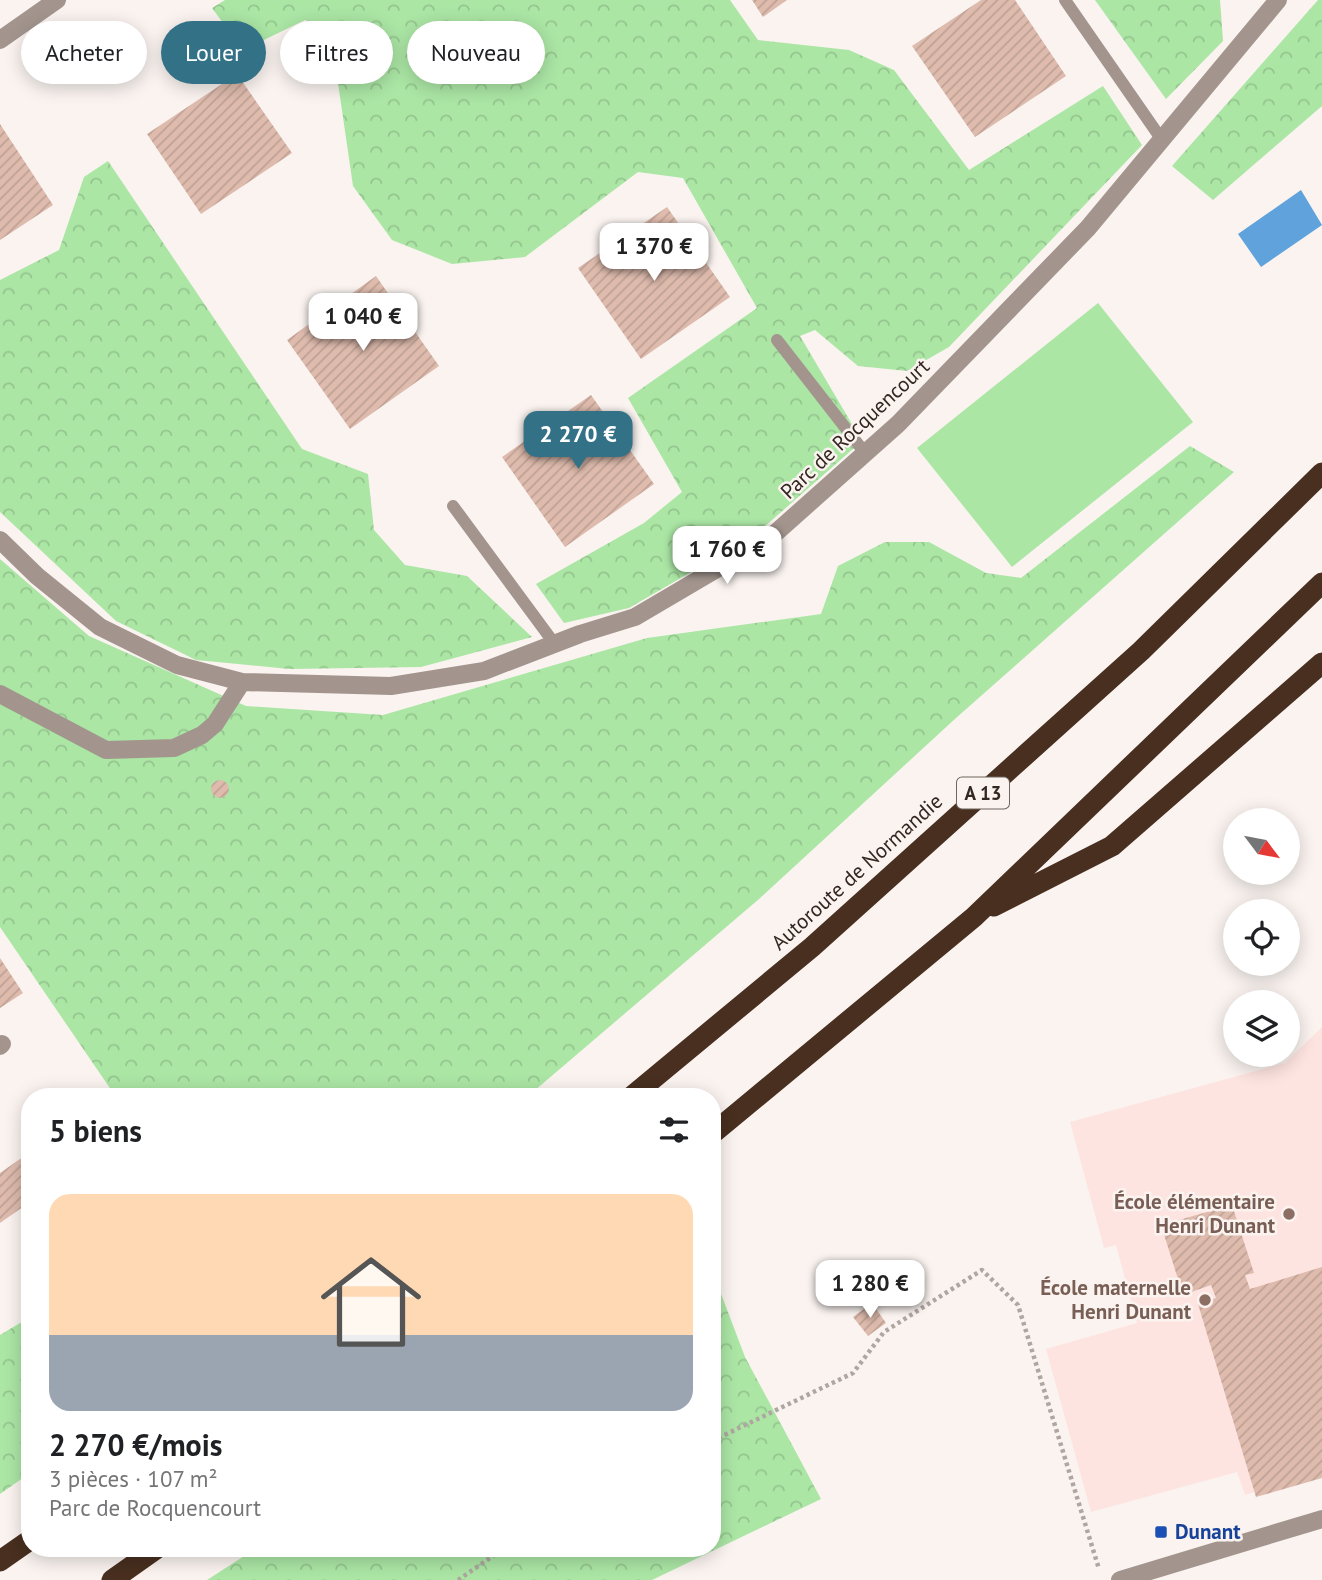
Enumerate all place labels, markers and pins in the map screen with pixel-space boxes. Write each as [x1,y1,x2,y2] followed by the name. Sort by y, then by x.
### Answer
[589,224,719,283] pin: 1 370 €
[298,294,428,353] pin: 1 040 €
[513,412,643,471] pin: 2 270 €
[662,526,792,586] pin: 1 760 €
[1114,1188,1276,1239] place label: École élémentaire Henri Dunant
[1281,1206,1297,1222] marker: École élémentaire Henri Dunant
[805,1260,935,1320] pin: 1 280 €
[1040,1274,1192,1325] place label: École maternelle Henri Dunant
[1197,1292,1213,1308] marker: École maternelle Henri Dunant
[1175,1518,1241,1545] place label: Dunant
[1153,1524,1169,1540] marker: Dunant

